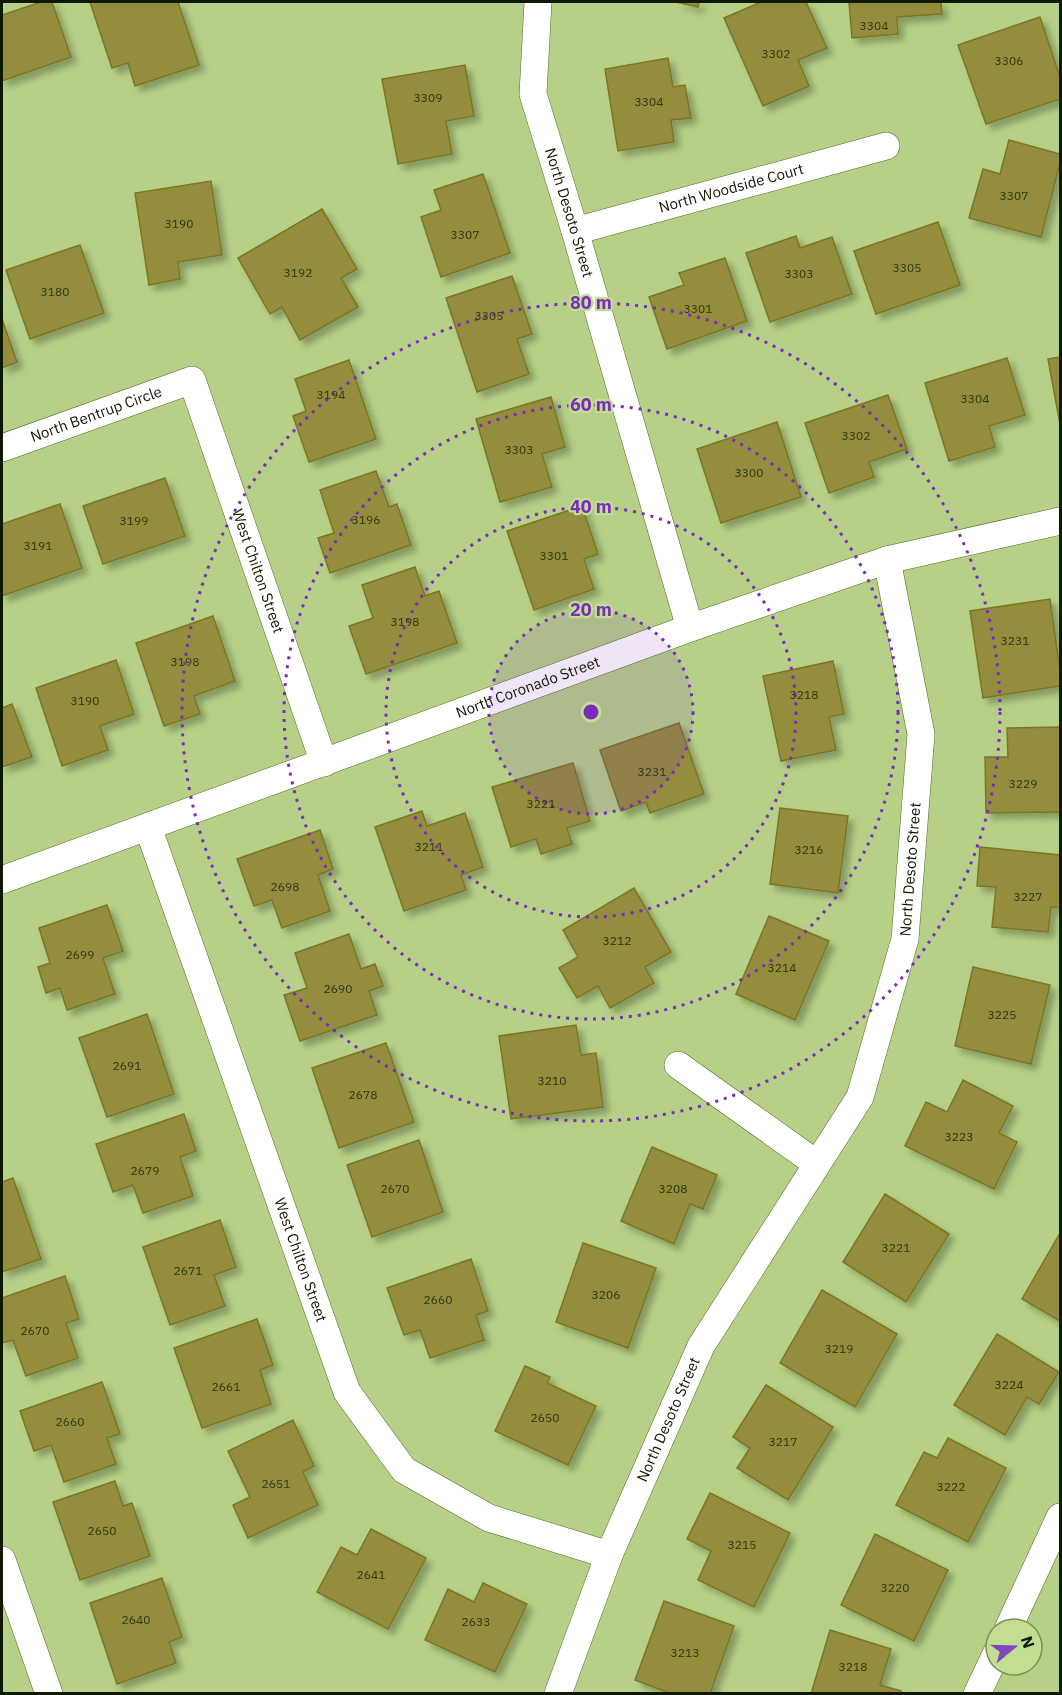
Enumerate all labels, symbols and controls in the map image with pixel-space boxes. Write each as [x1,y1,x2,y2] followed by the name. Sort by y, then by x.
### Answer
[860,18,888,33] house number: 3304
[762,46,790,61] house number: 3302
[995,53,1023,68] house number: 3306
[414,90,442,105] house number: 3309
[635,94,663,109] house number: 3304
[541,145,598,279] street label: North Desoto Street
[657,159,806,217] street label: North Woodside Court
[1000,188,1028,203] house number: 3307
[165,216,193,231] house number: 3190
[451,227,479,242] house number: 3307
[893,260,921,275] house number: 3305
[284,265,312,280] house number: 3192
[785,266,813,281] house number: 3303
[41,284,69,299] house number: 3180
[570,291,612,314] text: 80 m
[684,301,712,316] house number: 3301
[475,308,503,323] house number: 3305
[28,382,164,446] street label: North Bentrup Circle
[317,387,345,402] house number: 3194
[961,391,989,406] house number: 3304
[570,393,612,416] text: 60 m
[842,428,870,443] house number: 3302
[505,442,533,457] house number: 3303
[735,465,763,480] house number: 3300
[570,495,612,518] text: 40 m
[228,506,289,636] street label: West Chilton Street
[352,512,380,527] house number: 3196
[120,513,148,528] house number: 3199
[24,538,52,553] house number: 3191
[540,548,568,563] house number: 3301
[570,598,612,621] text: 20 m
[391,614,419,629] house number: 3198
[1001,633,1029,648] house number: 3231
[453,652,602,722] street label: North Coronado Street
[171,654,199,669] house number: 3198
[790,687,818,702] house number: 3218
[71,693,99,708] house number: 3190
[581,702,601,722] centre of rings
[638,764,666,779] house number: 3231
[1009,776,1037,791] house number: 3229
[527,796,555,811] house number: 3221
[895,802,925,937] street label: North Desoto Street
[415,839,443,854] house number: 3211
[795,842,823,857] house number: 3216
[271,879,299,894] house number: 2698
[1014,889,1042,904] house number: 3227
[603,933,631,948] house number: 3212
[66,947,94,962] house number: 2699
[768,960,796,975] house number: 3214
[324,981,352,996] house number: 2690
[988,1007,1016,1022] house number: 3225
[113,1058,141,1073] house number: 2691
[538,1073,566,1088] house number: 3210
[349,1087,377,1102] house number: 2678
[945,1129,973,1144] house number: 3223
[131,1163,159,1178] house number: 2679
[381,1181,409,1196] house number: 2670
[659,1181,687,1196] house number: 3208
[270,1195,331,1324] street label: West Chilton Street
[882,1240,910,1255] house number: 3221
[174,1263,202,1278] house number: 2671
[592,1287,620,1302] house number: 3206
[424,1292,452,1307] house number: 2660
[21,1323,49,1338] house number: 2670
[825,1341,853,1356] house number: 3219
[632,1354,704,1485] street label: North Desoto Street
[995,1377,1023,1392] house number: 3224
[212,1379,240,1394] house number: 2661
[531,1410,559,1425] house number: 2650
[56,1414,84,1429] house number: 2660
[769,1434,797,1449] house number: 3217
[262,1476,290,1491] house number: 2651
[937,1479,965,1494] house number: 3222
[88,1523,116,1538] house number: 2650
[728,1537,756,1552] house number: 3215
[357,1567,385,1582] house number: 2641
[881,1580,909,1595] house number: 3220
[122,1612,150,1627] house number: 2640
[462,1614,490,1629] house number: 2633
[984,1617,1044,1677] north arrow
[1017,1633,1040,1651] text: N
[671,1645,699,1660] house number: 3213
[839,1659,867,1674] house number: 3218

